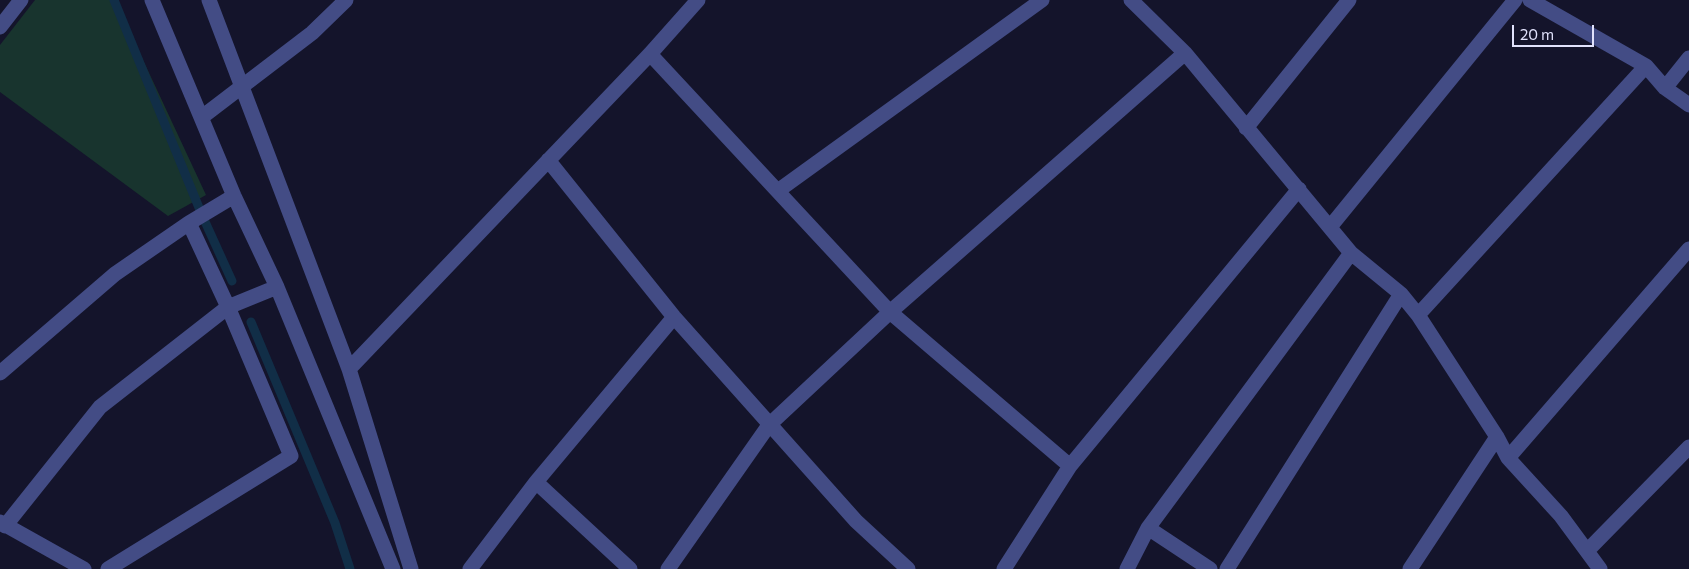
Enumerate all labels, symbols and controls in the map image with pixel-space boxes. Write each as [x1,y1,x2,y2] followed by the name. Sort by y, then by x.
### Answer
[1514,15,1596,47] scale bar
[1520,25,1554,43] text: 20 m

